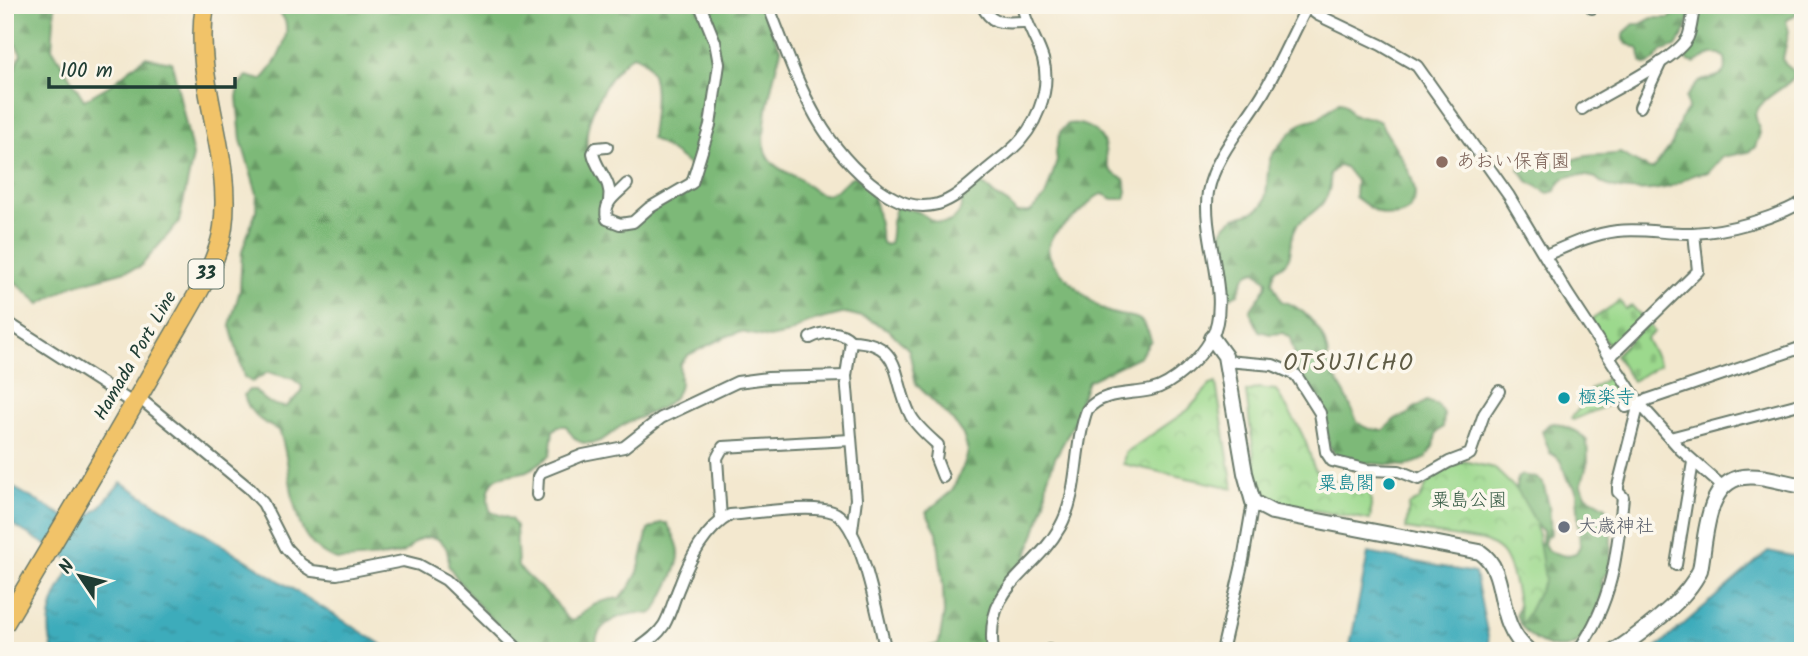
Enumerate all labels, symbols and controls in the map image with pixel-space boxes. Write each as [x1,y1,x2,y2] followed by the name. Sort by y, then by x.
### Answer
[49,46,234,90] scale bar
[60,55,113,88] text: 100 m
[1456,147,1570,177] place label: あおい保育園
[1434,154,1450,170] marker: あおい保育園
[188,260,224,288] road number: 33
[87,285,186,426] street label: Hamada Port Line
[1283,346,1415,382] district label: OTSUJICHO
[1578,383,1635,413] place label: 極楽寺
[1556,390,1572,406] marker: 極楽寺
[1318,469,1375,499] place label: 粟島閣
[1381,476,1397,492] marker: 粟島閣
[1431,486,1507,516] park label: 粟島公園
[1578,512,1654,542] place label: 大歳神社
[1556,519,1572,535] marker: 大歳神社
[46,540,116,610] north arrow
[52,554,83,581] text: N

